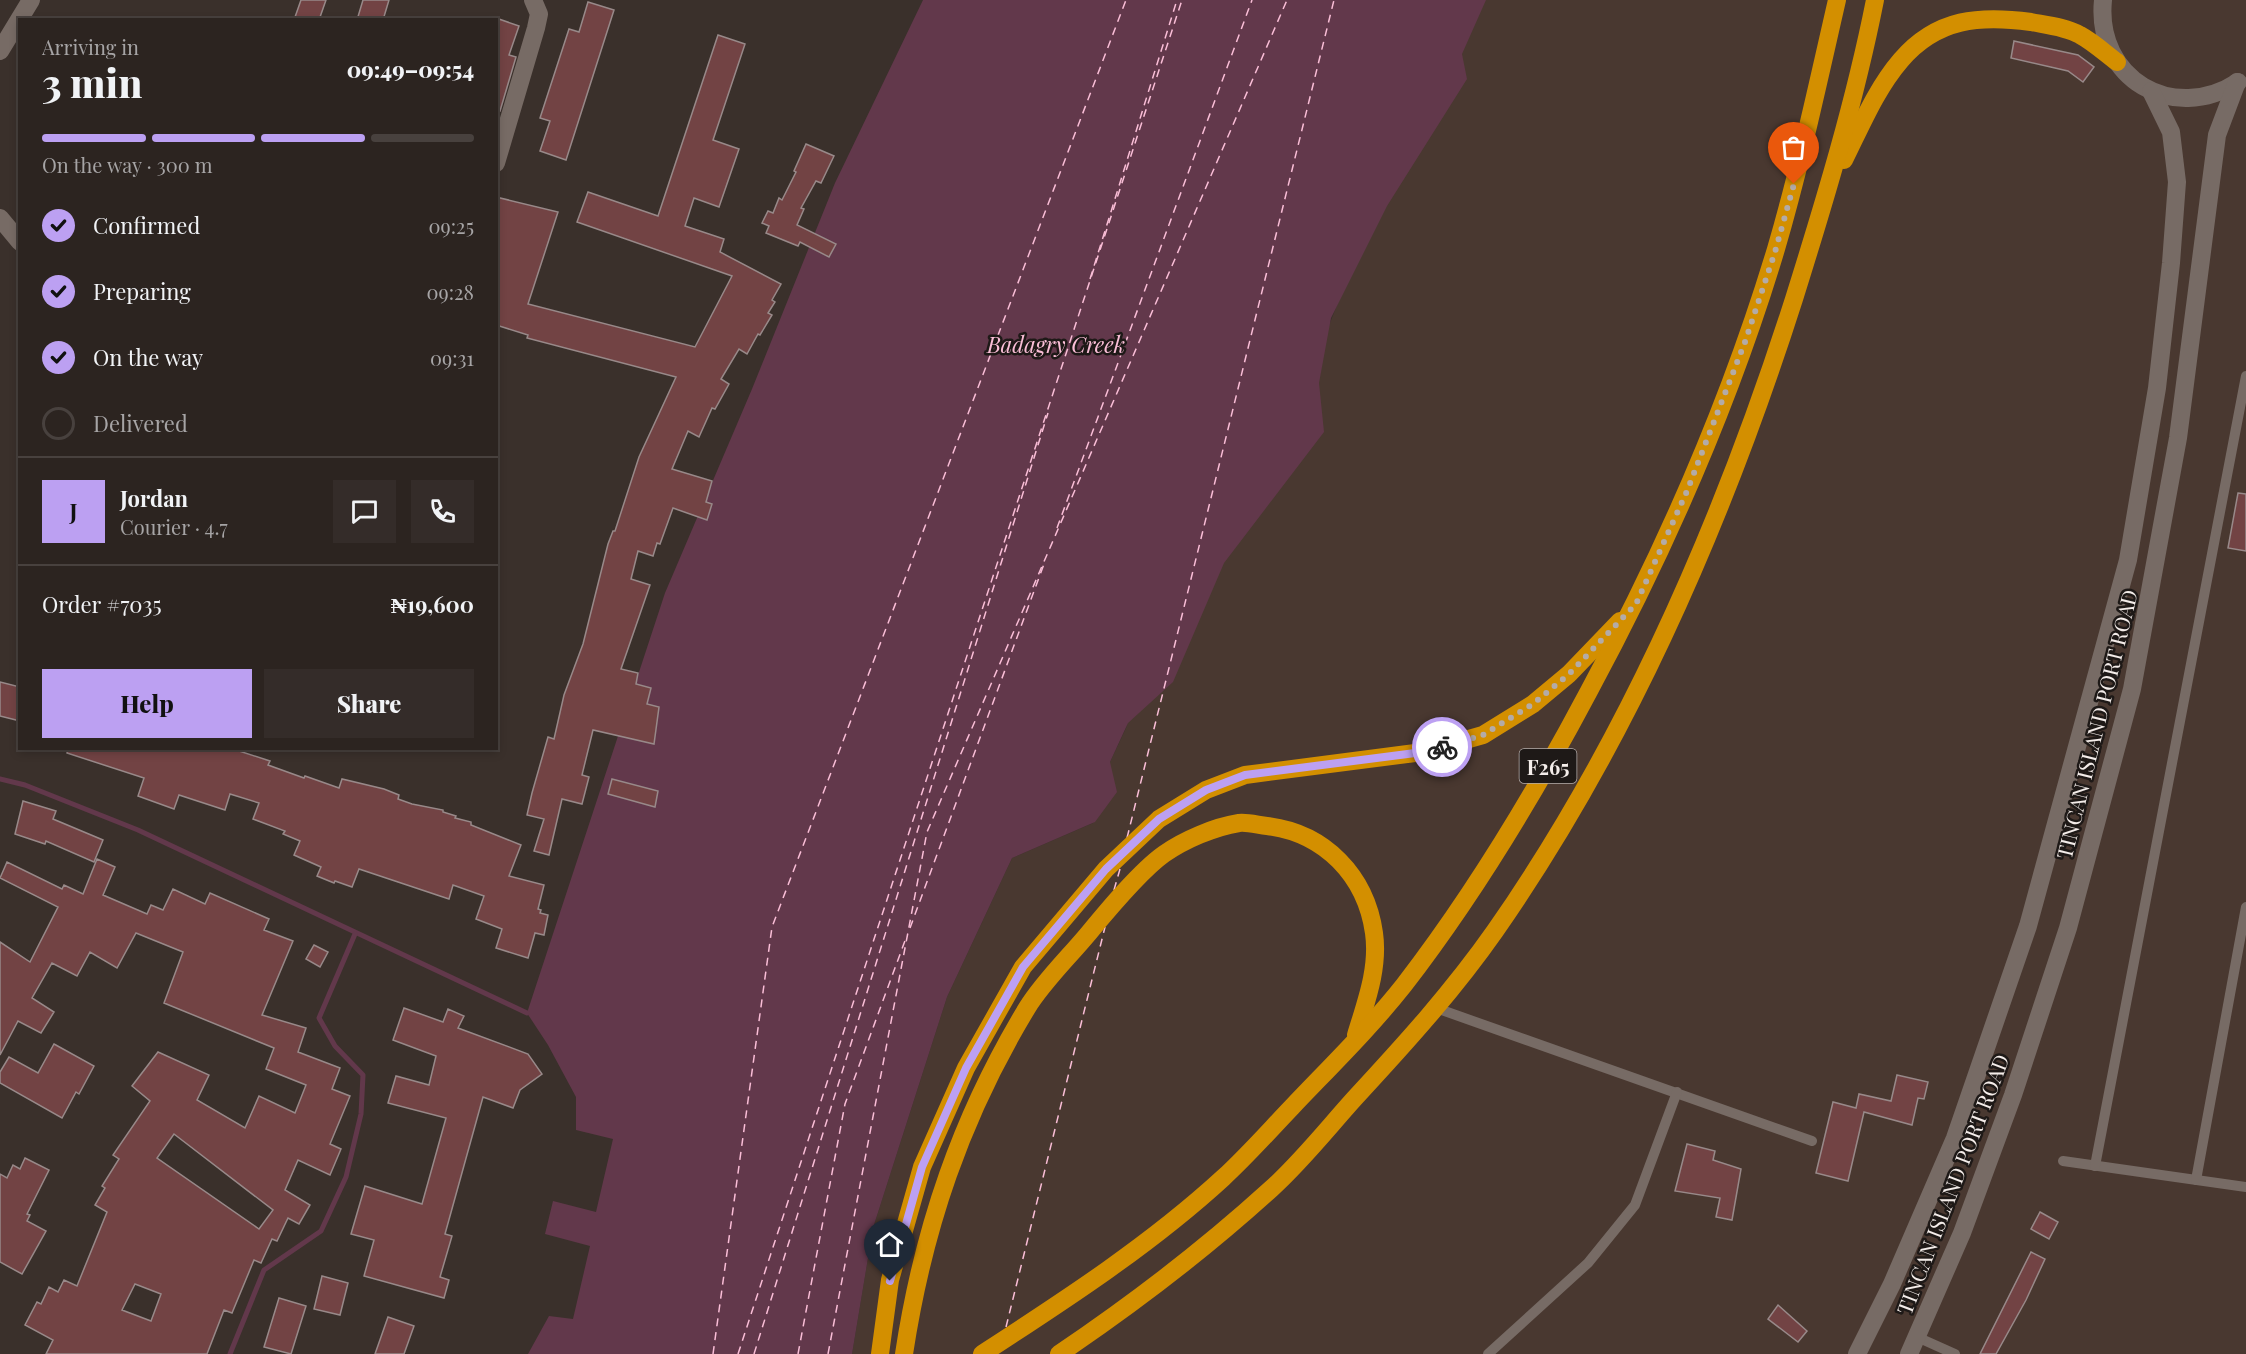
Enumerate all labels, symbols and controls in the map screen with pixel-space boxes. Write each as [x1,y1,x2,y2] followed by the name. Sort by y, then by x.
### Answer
[42,33,139,60] text: Arriving in
[347,54,474,84] text: 09:49–09:54
[42,56,142,108] text: 3 min
[1768,122,1819,184] pin
[1777,131,1810,164] icon: bag
[42,151,213,178] text: On the way · 300 m
[42,209,75,242] icon: check
[93,210,200,240] text: Confirmed
[429,212,474,239] text: 09:25
[42,275,75,308] icon: check
[93,276,191,306] text: Preparing
[427,278,474,305] text: 09:28
[986,329,1125,359] water label: Badagry Creek
[42,341,75,374] icon: check
[93,342,203,372] text: On the way
[430,344,474,371] text: 09:31
[93,408,188,438] text: Delivered
[333,480,396,543] button: chat
[411,480,474,543] button: phone
[120,483,188,513] text: Jordan
[69,496,78,526] text: J
[120,513,228,540] text: Courier · 4.7
[2049,586,2143,862] street label: TINCAN ISLAND PORT ROAD
[42,589,162,619] text: Order #7035
[391,589,474,619] text: ₦19,600
[42,669,252,738] button: Help
[264,669,474,738] button: Share
[1412,717,1472,777] courier
[1426,731,1459,764] icon: bike
[1520,749,1576,783] road number: F265
[1889,1050,2015,1318] street label: TINCAN ISLAND PORT ROAD
[864,1219,915,1281] pin
[873,1228,906,1261] icon: home

